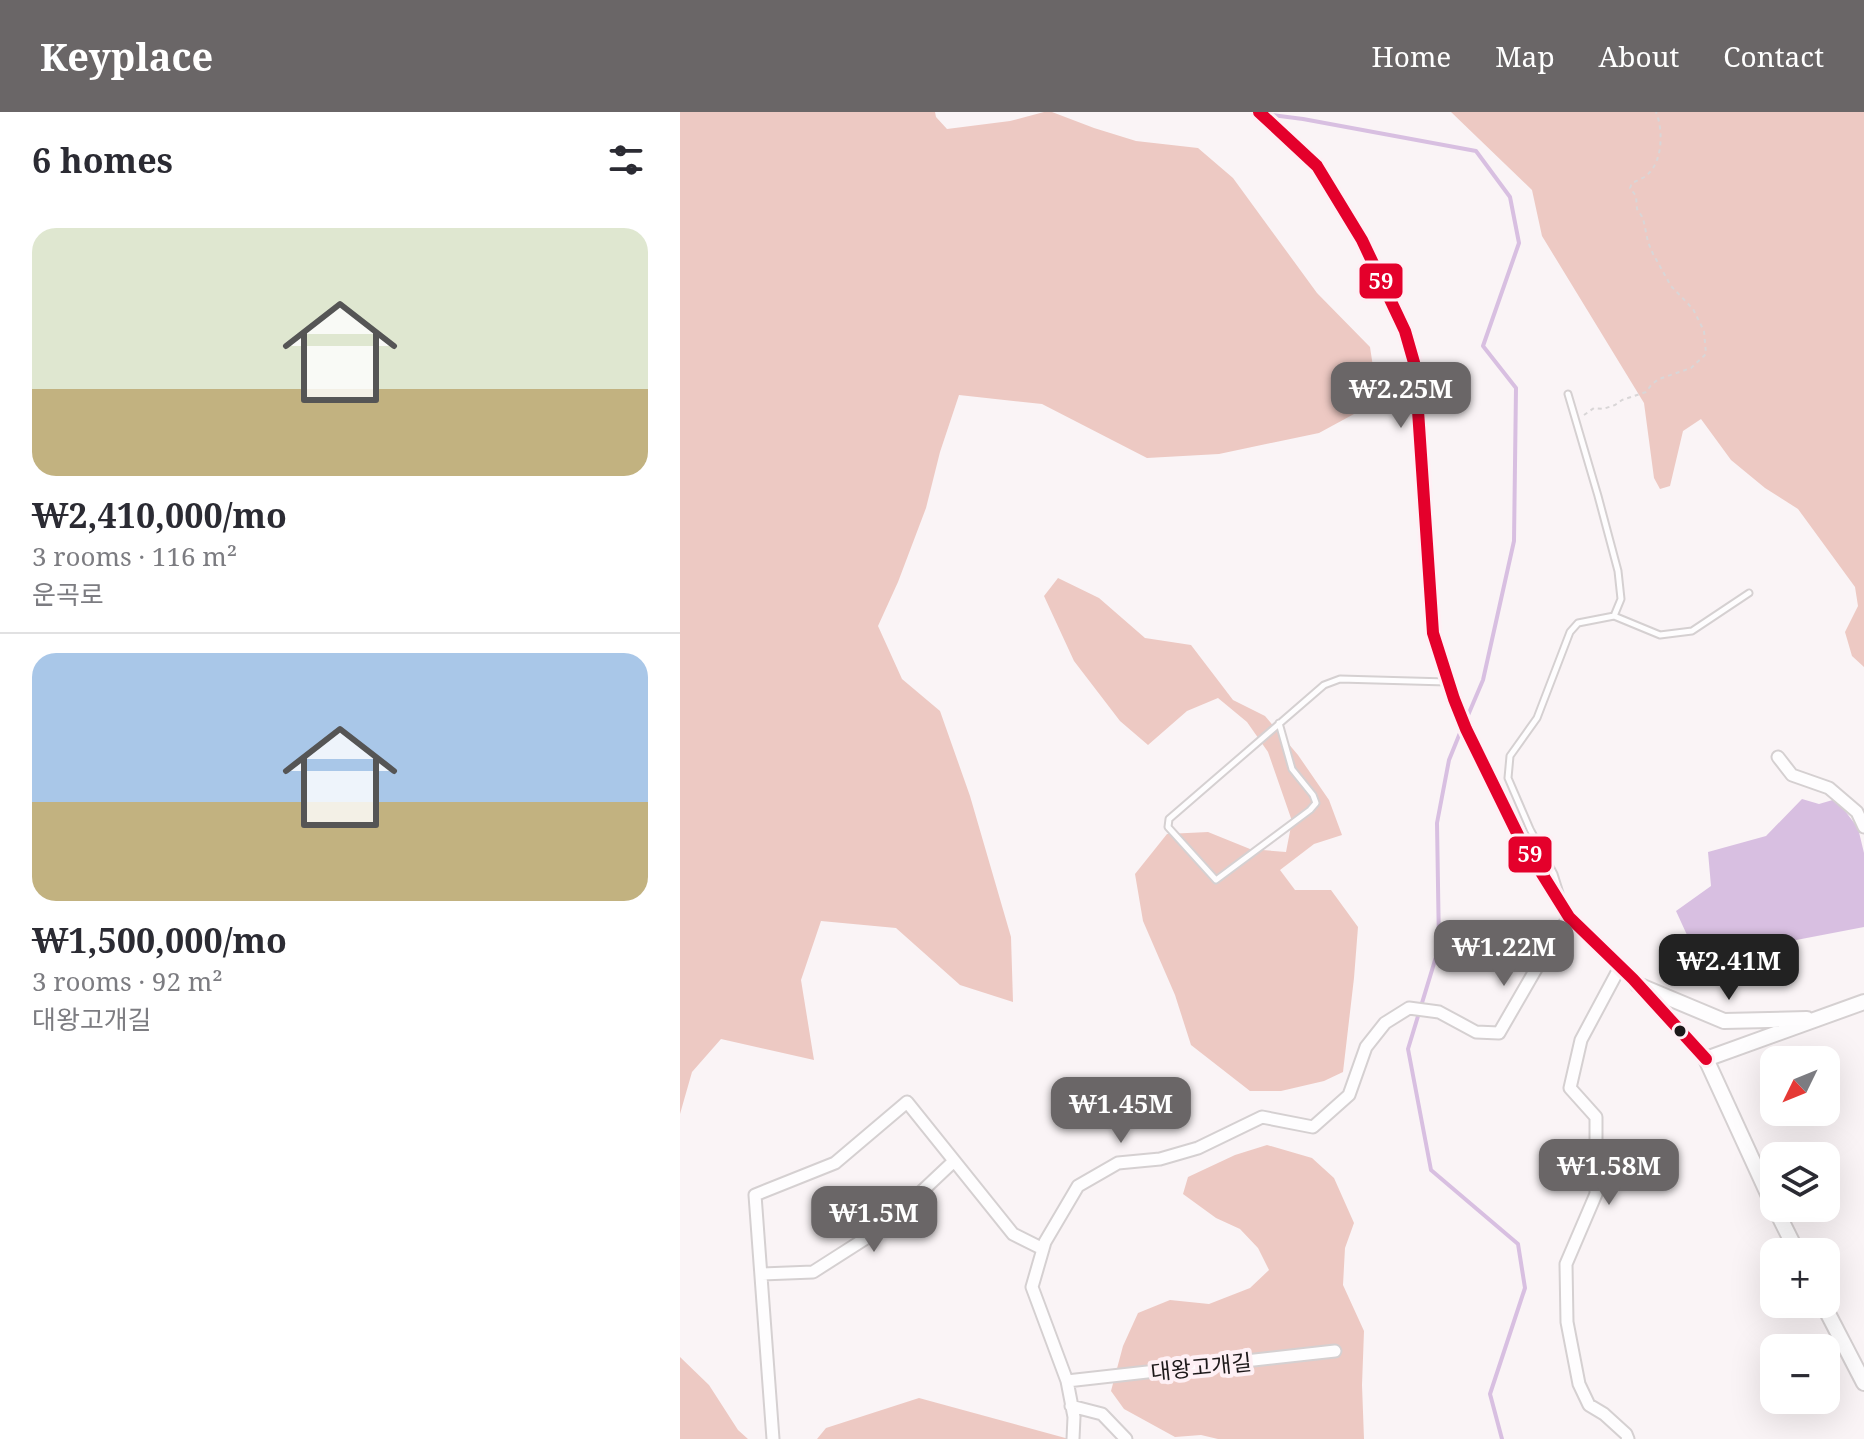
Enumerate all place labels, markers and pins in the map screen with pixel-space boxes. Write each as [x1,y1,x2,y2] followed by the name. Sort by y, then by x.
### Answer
[1336,362,1466,430] pin: ₩2.25M
[1439,920,1569,988] pin: ₩1.22M
[1664,934,1794,1002] pin: ₩2.41M
[1672,1023,1688,1039] unlabelled marker
[1056,1077,1186,1145] pin: ₩1.45M
[1544,1139,1674,1207] pin: ₩1.58M
[818,1186,930,1254] pin: ₩1.5M

